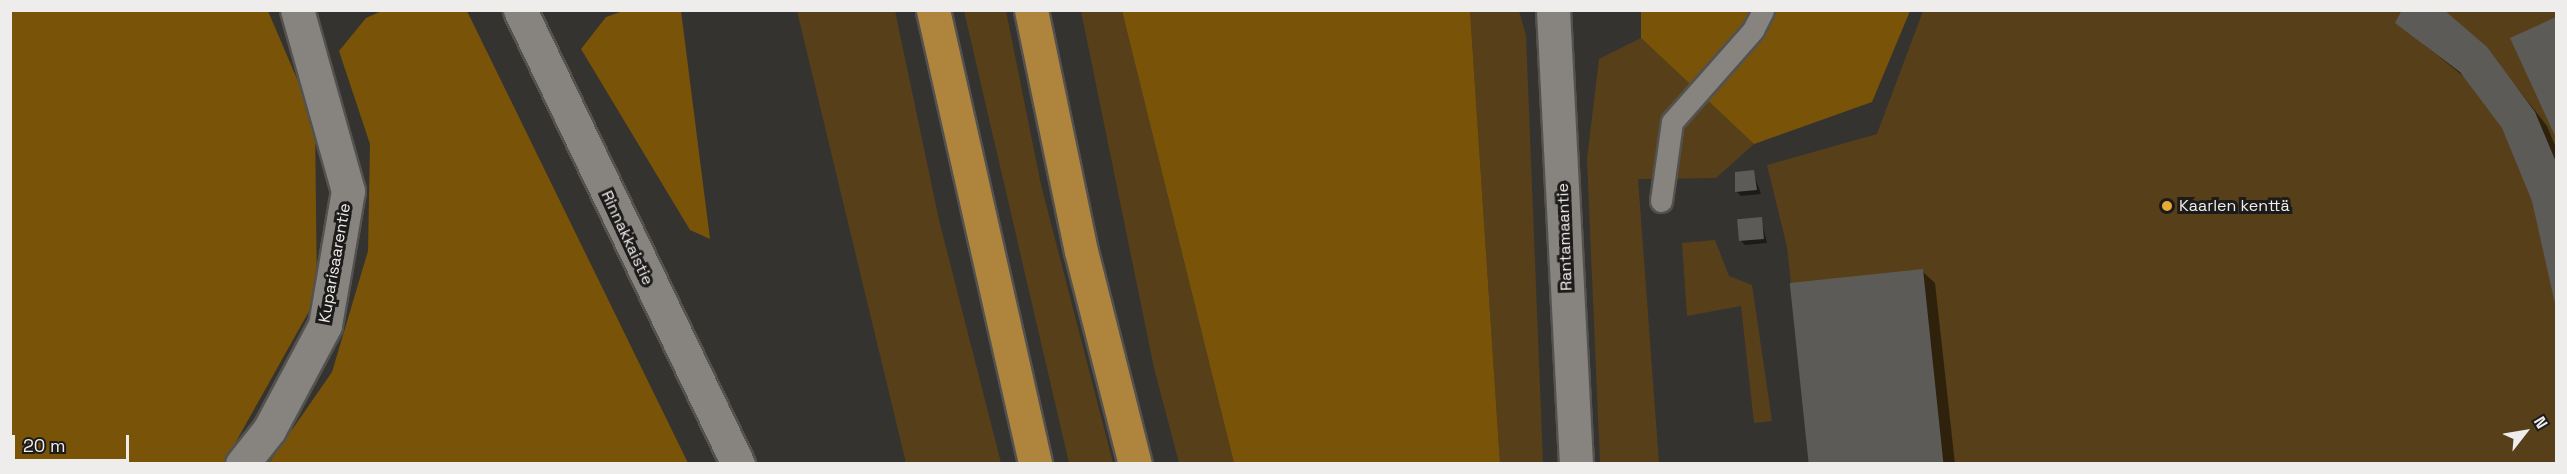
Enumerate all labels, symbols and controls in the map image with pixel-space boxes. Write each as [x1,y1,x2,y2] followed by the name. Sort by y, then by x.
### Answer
[1554,183,1576,291] street label: Rantamaantie
[597,188,657,288] street label: Rinnakkaistie
[2179,196,2290,216] place label: Kaarlen kenttä
[2160,199,2174,213] marker: Kaarlen kenttä
[315,202,355,324] street label: Kuparisaarentie
[2495,402,2555,462] north arrow
[2529,412,2553,432] text: N
[15,423,132,461] scale bar
[23,434,66,457] text: 20 m

